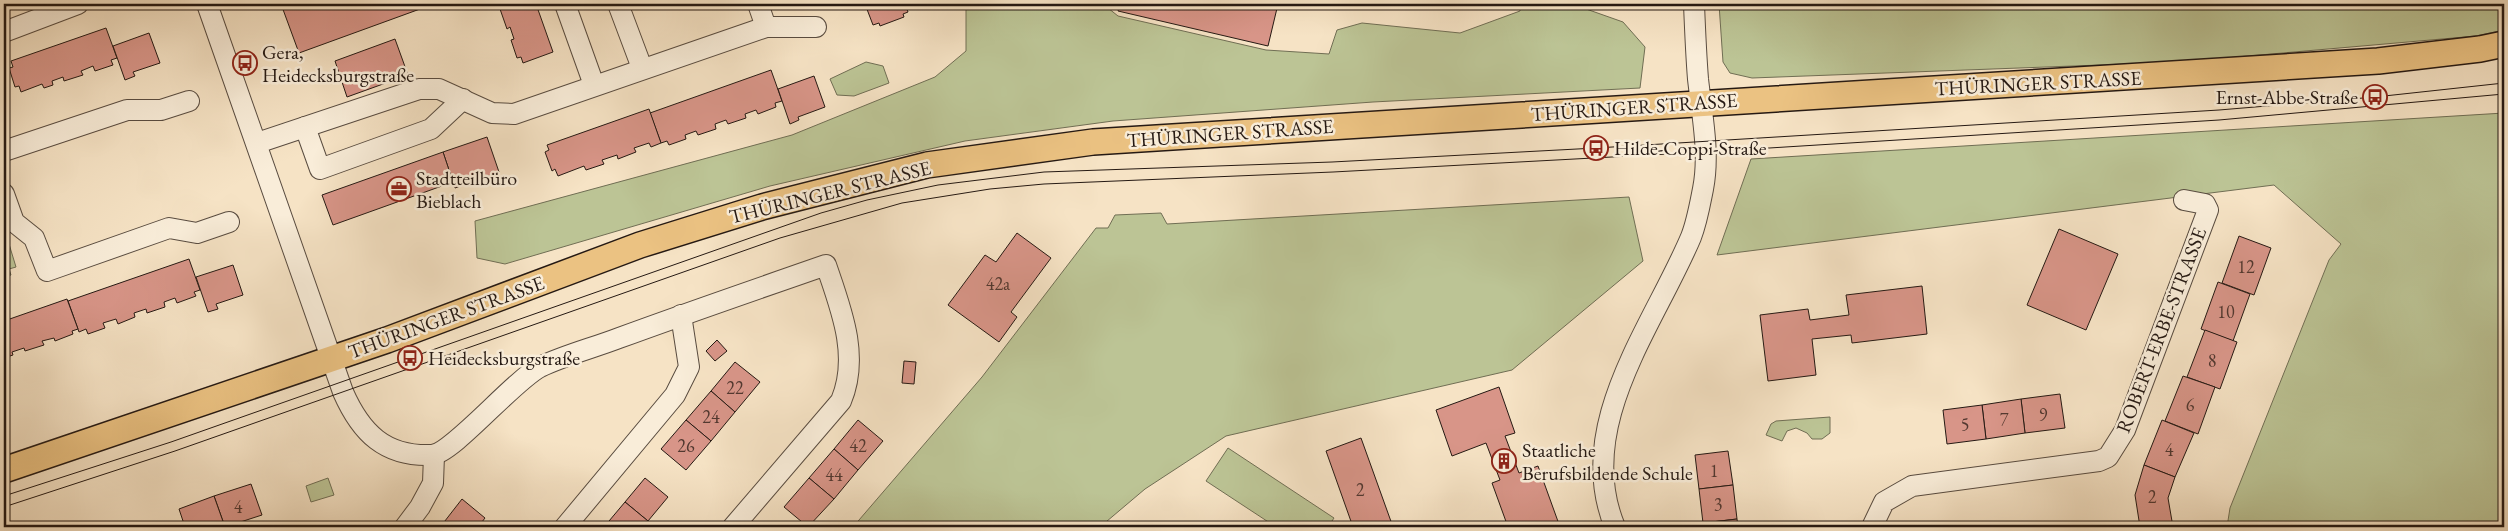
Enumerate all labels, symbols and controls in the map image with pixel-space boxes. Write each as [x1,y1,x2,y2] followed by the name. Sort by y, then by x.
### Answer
[262,39,414,88] place label: Gera, Heidecksburgstraße
[232,50,258,76] bus stop icon: Gera, Heidecksburgstraße
[1934,65,2142,101] street label: THÜRINGER STRASSE
[2215,84,2358,110] place label: Ernst-Abbe-Straße
[2362,84,2388,110] bus stop icon: Ernst-Abbe-Straße
[1530,87,1738,127] street label: THÜRINGER STRASSE
[1126,113,1334,153] street label: THÜRINGER STRASSE
[1583,135,1609,161] bus stop icon: Hilde-Coppi-Straße
[1614,135,1767,161] place label: Hilde-Coppi-Straße
[726,154,934,230] street label: THÜRINGER STRASSE
[416,165,517,214] place label: Stadtteilbüro Bieblach
[386,176,412,202] office icon: Stadtteilbüro Bieblach
[2110,224,2212,436] street label: ROBERT-ERBE-STRASSE
[2237,255,2255,278] house number: 12
[344,269,548,365] street label: THÜRINGER STRASSE
[986,272,1011,295] house number: 42a
[2217,300,2235,323] house number: 10
[397,345,423,371] bus stop icon: Heidecksburgstraße
[428,345,580,371] place label: Heidecksburgstraße
[2208,349,2216,372] house number: 8
[726,376,744,399] house number: 22
[2186,393,2195,416] house number: 6
[2039,403,2048,426] house number: 9
[702,405,720,428] house number: 24
[2000,408,2009,431] house number: 7
[1961,413,1969,436] house number: 5
[677,434,695,457] house number: 26
[849,434,867,457] house number: 42
[1522,437,1693,486] place label: Staatliche Berufsbildende Schule
[2165,438,2174,461] house number: 4
[1491,448,1517,474] building icon: Staatliche Berufsbildende Schule
[1710,459,1718,482] house number: 1
[825,463,843,486] house number: 44
[1356,478,1365,501] house number: 2
[2148,485,2157,508] house number: 2
[1714,493,1722,516] house number: 3
[234,495,243,518] house number: 4

